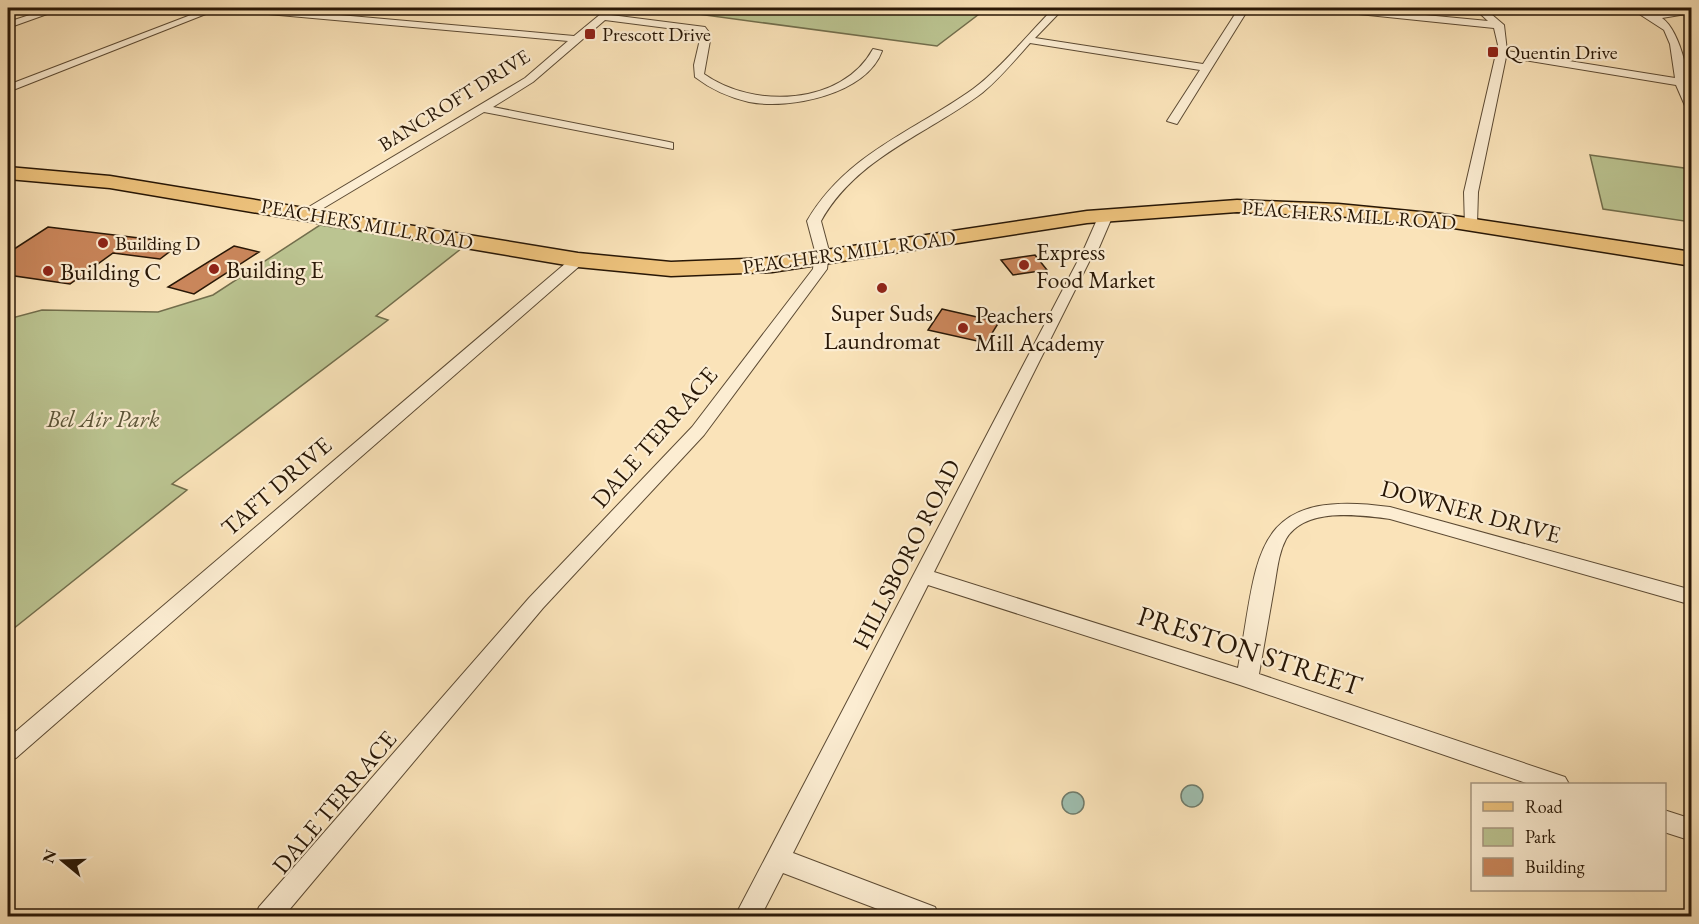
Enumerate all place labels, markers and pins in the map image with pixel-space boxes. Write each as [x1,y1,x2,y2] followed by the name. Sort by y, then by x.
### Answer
[602,21,711,47] place label: Prescott Drive
[583,27,597,41] marker: Prescott Drive
[1505,39,1618,65] place label: Quentin Drive
[1486,45,1500,59] marker: Quentin Drive
[115,230,200,256] place label: Building D
[96,236,110,250] marker: Building D
[1036,236,1156,295] place label: Express Food Market
[226,254,324,285] place label: Building E
[60,256,161,287] place label: Building C
[1017,258,1031,272] marker: Express Food Market
[207,262,221,276] marker: Building E
[41,264,55,278] marker: Building C
[875,281,889,295] marker: Super Suds Laundromat
[824,297,941,356] place label: Super Suds Laundromat
[975,299,1105,358] place label: Peachers Mill Academy
[956,321,970,335] marker: Peachers Mill Academy

